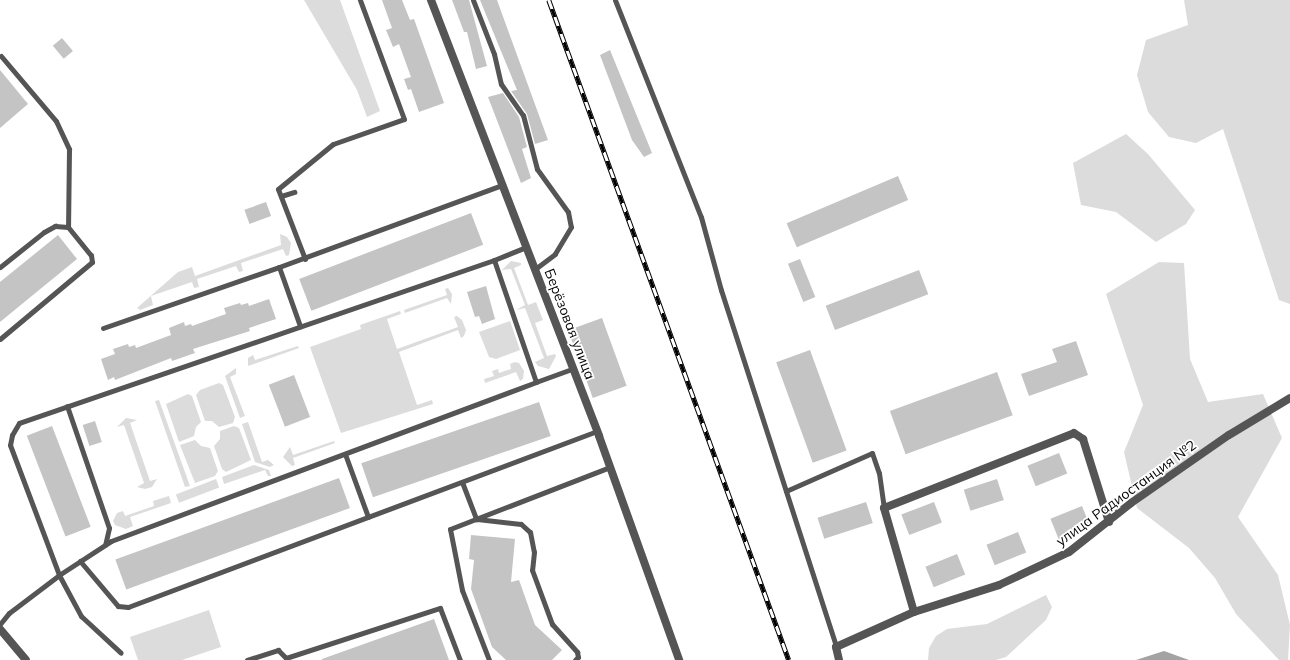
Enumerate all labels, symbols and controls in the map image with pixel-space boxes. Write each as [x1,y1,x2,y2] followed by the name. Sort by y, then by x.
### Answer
[541,266,599,382] street label: Берёзовая улица
[1053,437,1199,549] street label: улица Радиостанция №2

